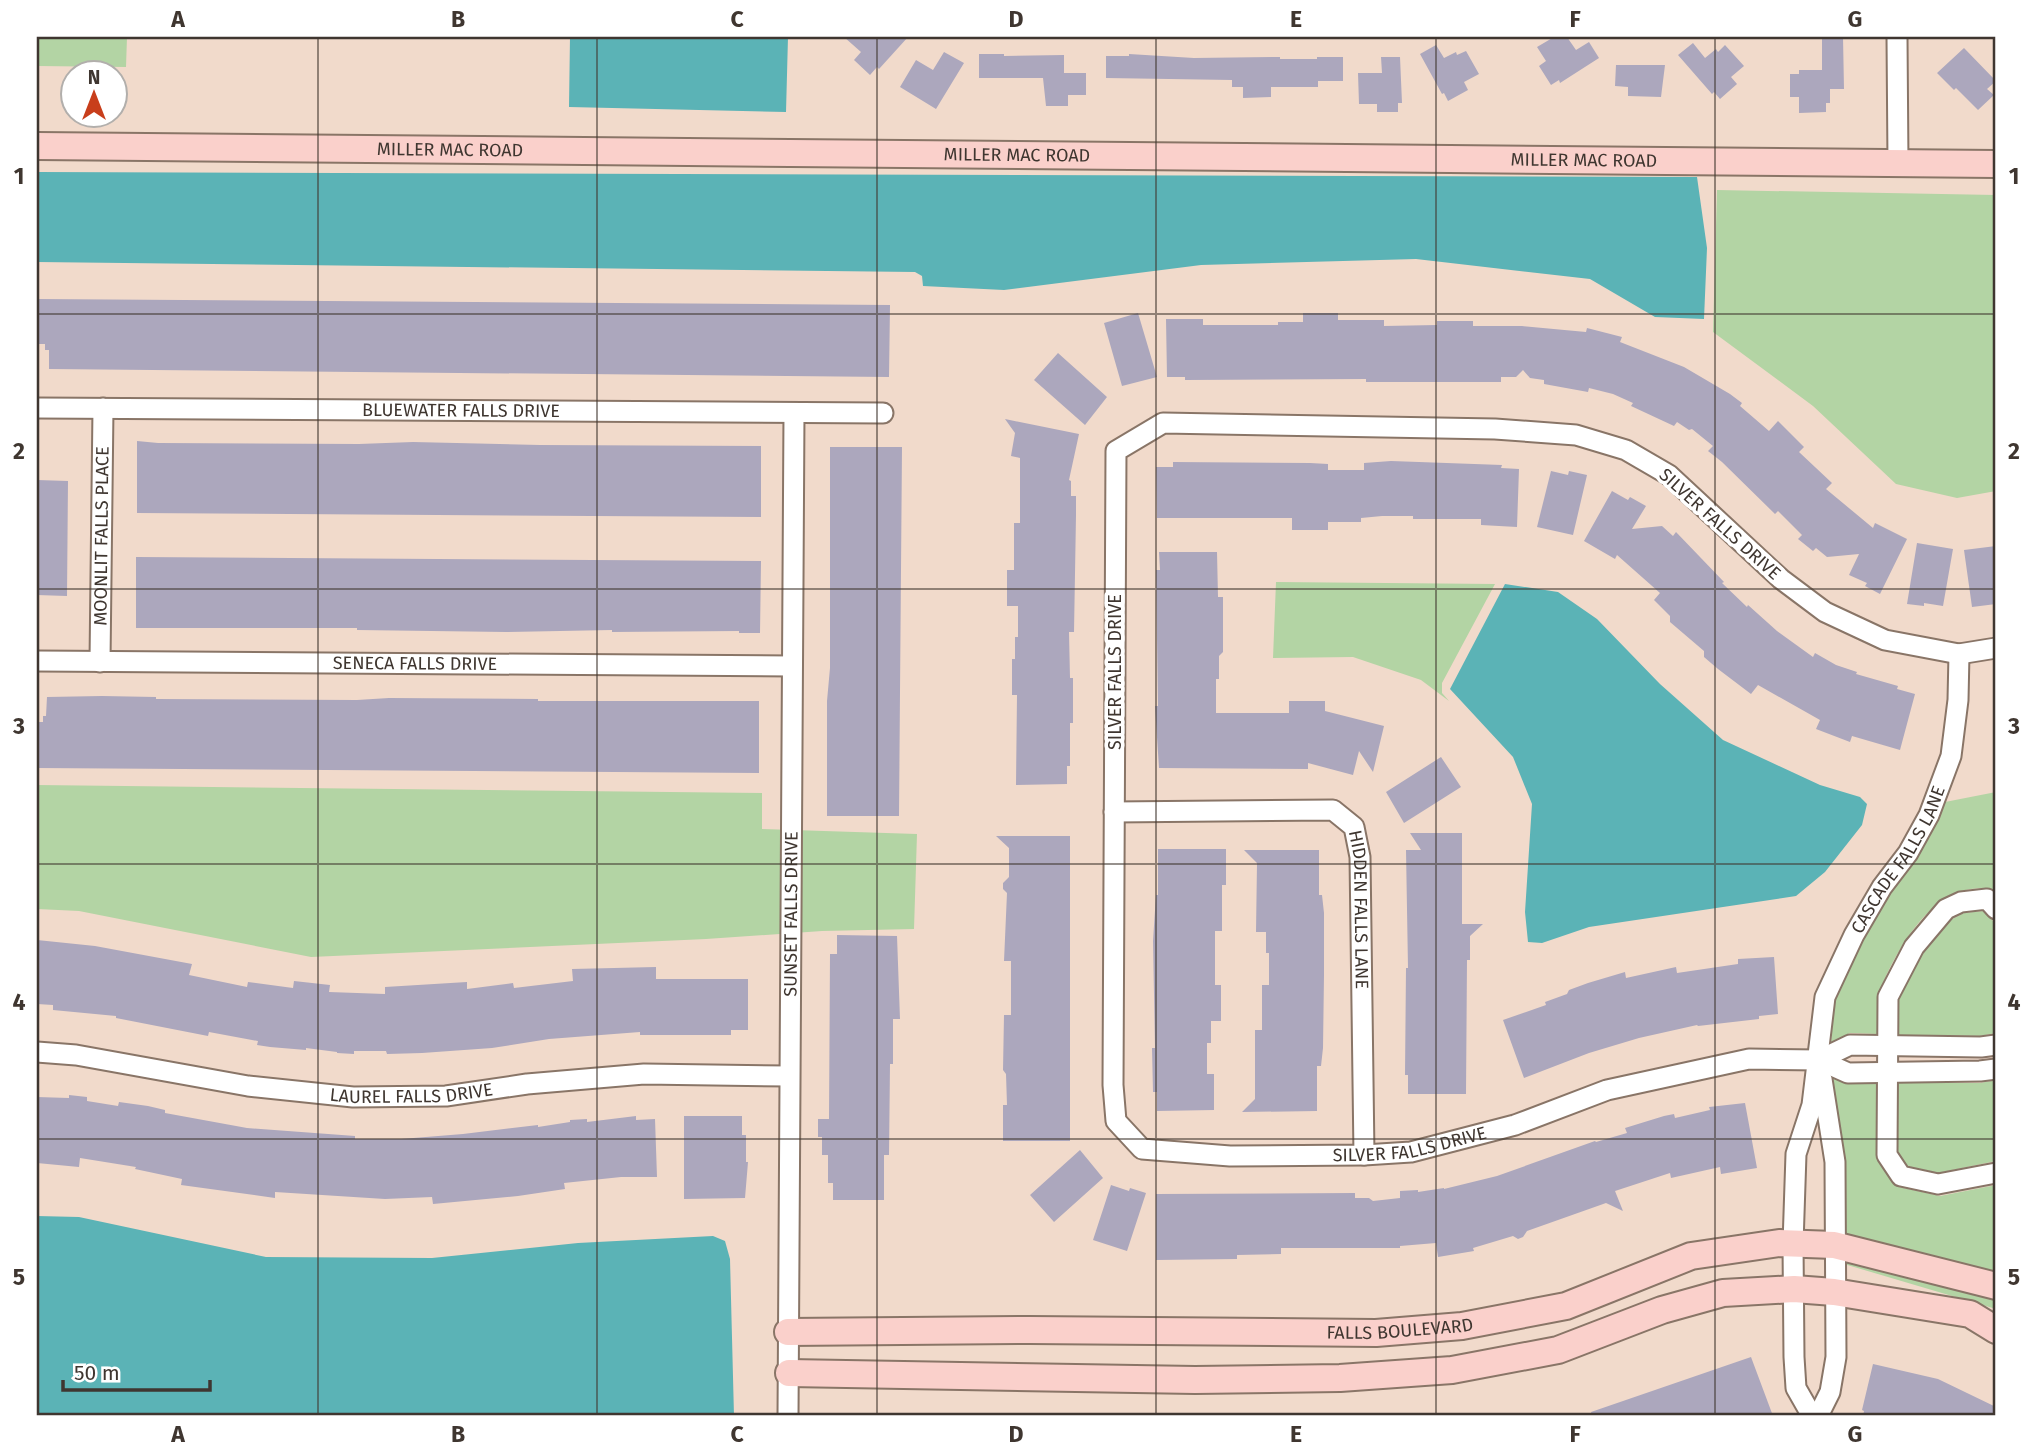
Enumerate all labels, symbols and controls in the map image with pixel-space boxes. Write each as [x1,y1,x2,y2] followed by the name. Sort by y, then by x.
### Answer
[170,5,185,33] text: A
[451,5,465,33] text: B
[730,5,744,33] text: C
[1009,5,1024,33] text: D
[1290,5,1302,33] text: E
[1569,5,1581,33] text: F
[1848,5,1862,33] text: G
[60,60,130,130] north arrow
[88,66,100,89] text: N
[377,138,523,161] street label: MILLER MAC ROAD
[944,143,1090,167] street label: MILLER MAC ROAD
[1511,149,1657,172] street label: MILLER MAC ROAD
[14,162,24,190] text: 1
[2009,162,2019,190] text: 1
[362,399,560,422] street label: BLUEWATER FALLS DRIVE
[13,437,25,465] text: 2
[2008,437,2020,465] text: 2
[89,446,114,626] street label: MOONLIT FALLS PLACE
[1655,464,1785,584] street label: SILVER FALLS DRIVE
[1104,594,1126,750] street label: SILVER FALLS DRIVE
[333,652,497,675] street label: SENECA FALLS DRIVE
[12,712,25,740] text: 3
[2007,712,2020,740] text: 3
[1846,783,1950,937] street label: CASCADE FALLS LANE
[1344,828,1373,989] street label: HIDDEN FALLS LANE
[780,831,802,997] street label: SUNSET FALLS DRIVE
[13,988,26,1016] text: 4
[2008,988,2021,1016] text: 4
[329,1078,494,1108] street label: LAUREL FALLS DRIVE
[1333,1122,1489,1166] street label: SILVER FALLS DRIVE
[13,1263,25,1291] text: 5
[2008,1263,2020,1291] text: 5
[1326,1313,1475,1344] street label: FALLS BOULEVARD
[63,1348,210,1392] scale bar
[74,1360,120,1386] text: 50 m
[170,1420,185,1448] text: A
[451,1420,465,1448] text: B
[730,1420,744,1448] text: C
[1009,1420,1024,1448] text: D
[1290,1420,1302,1448] text: E
[1569,1420,1581,1448] text: F
[1848,1420,1862,1448] text: G

